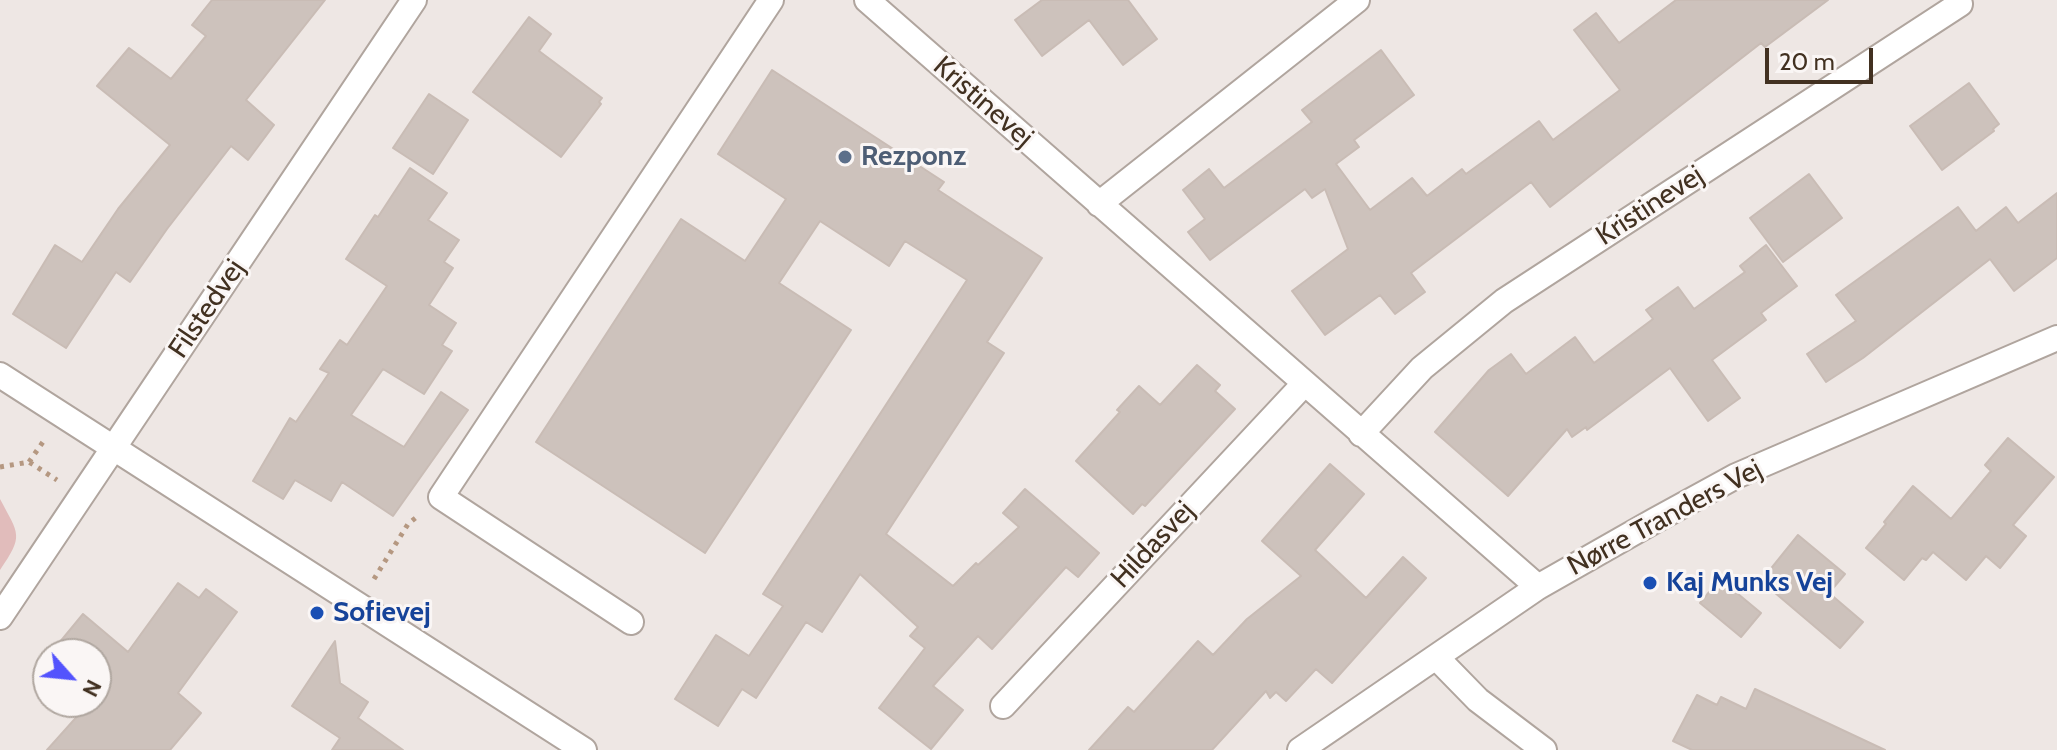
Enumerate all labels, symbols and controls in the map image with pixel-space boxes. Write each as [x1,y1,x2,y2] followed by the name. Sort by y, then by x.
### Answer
[1769,32,1877,82] scale bar
[1779,47,1835,76] text: 20 m
[926,50,1040,154] street label: Kristinevej
[861,140,966,174] place label: Rezponz
[836,148,854,166] marker: Rezponz
[1590,159,1710,253] street label: Kristinevej
[162,253,252,365] street label: Filstedvej
[1562,453,1768,583] street label: Nørre Tranders Vej
[1104,495,1202,595] street label: Hildasvej
[1666,566,1833,600] place label: Kaj Munks Vej
[1641,574,1659,592] marker: Kaj Munks Vej
[333,596,431,630] place label: Sofievej
[308,604,326,622] marker: Sofievej
[32,638,112,718] north arrow
[76,675,108,701] text: N

